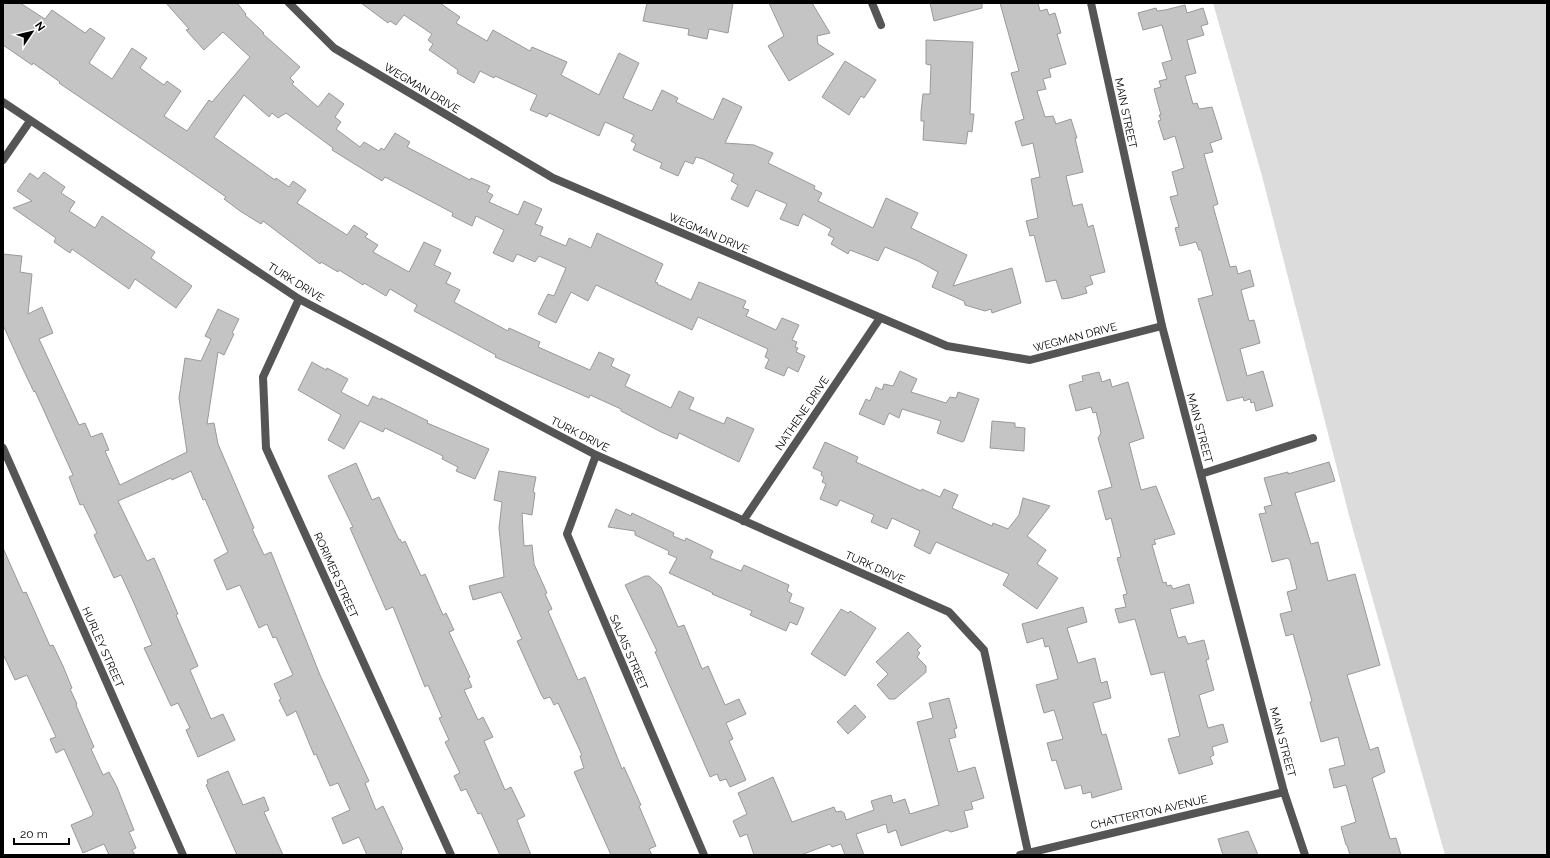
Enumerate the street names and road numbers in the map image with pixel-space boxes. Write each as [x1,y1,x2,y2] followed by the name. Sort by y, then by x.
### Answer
[381,61,462,116] street label: WEGMAN DRIVE
[1112,77,1139,150] street label: MAIN STREET
[667,211,751,256] street label: WEGMAN DRIVE
[265,260,327,305] street label: TURK DRIVE
[1032,320,1119,355] street label: WEGMAN DRIVE
[773,373,832,453] street label: NATHENE DRIVE
[1184,392,1215,465] street label: MAIN STREET
[548,414,611,455] street label: TURK DRIVE
[311,530,360,620] street label: RORIMER STREET
[843,549,907,587] street label: TURK DRIVE
[79,605,126,690] street label: HURLEY STREET
[607,613,650,692] street label: SALAIS STREET
[1267,706,1298,779] street label: MAIN STREET
[1089,793,1209,832] street label: CHATTERTON AVENUE

